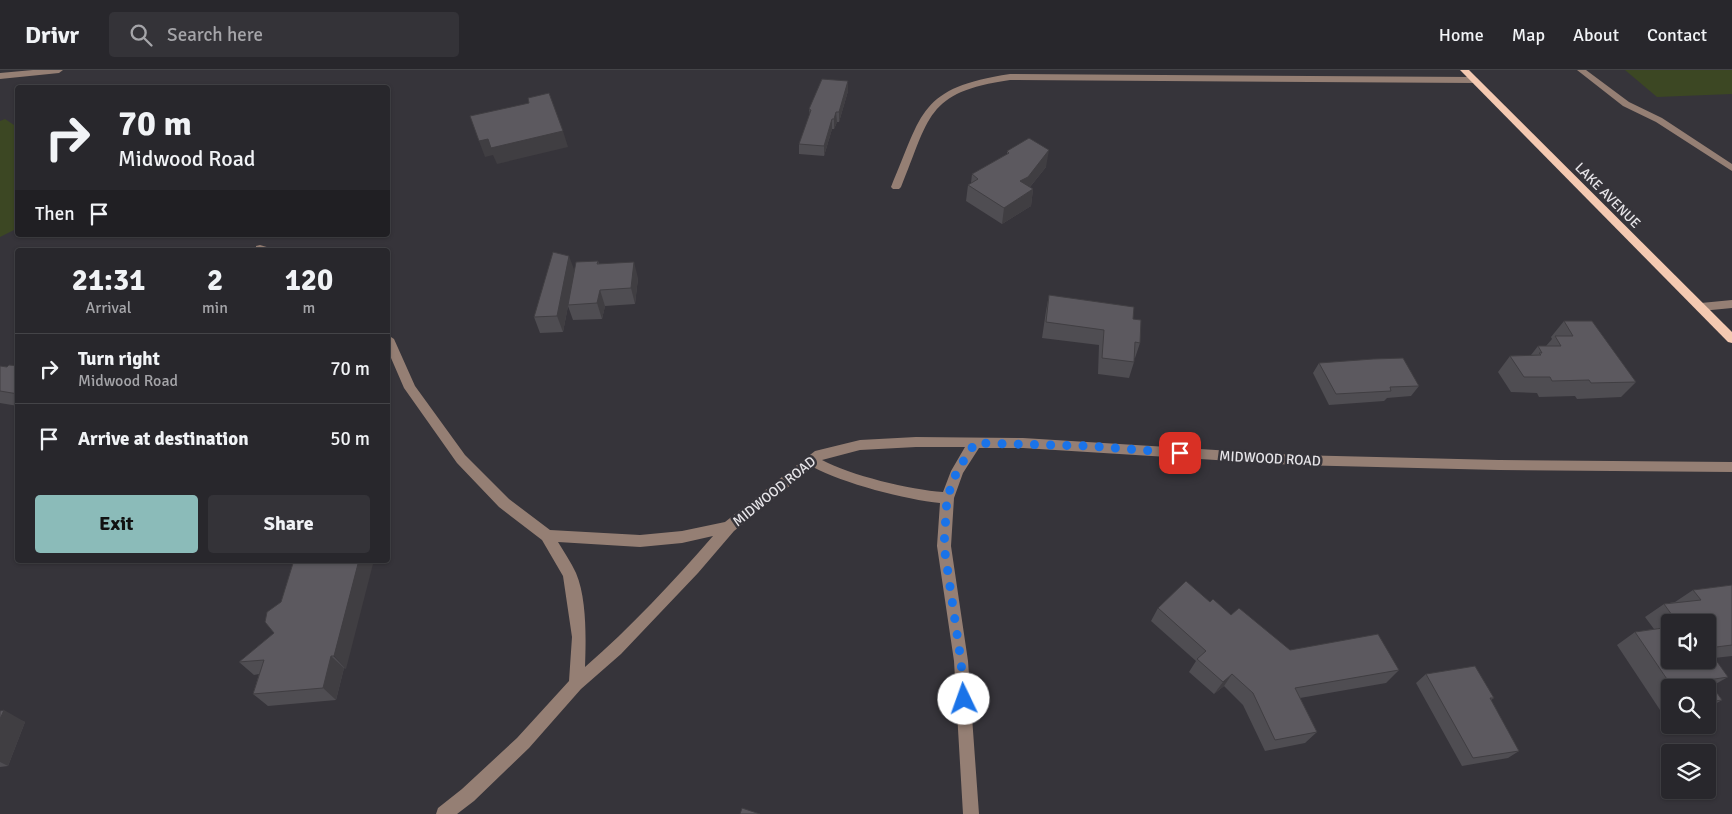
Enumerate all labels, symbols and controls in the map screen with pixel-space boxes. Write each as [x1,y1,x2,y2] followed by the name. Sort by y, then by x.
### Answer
[109,12,459,57] search box
[25,20,79,50] text: Drivr
[127,21,155,49] icon: search
[167,23,263,47] text: Search here
[1439,24,1484,46] text: Home
[1512,24,1545,46] text: Map
[1573,24,1619,46] text: About
[1647,24,1707,46] text: Contact
[118,102,192,145] text: 70 m
[35,105,100,170] icon: right
[118,145,255,172] text: Midwood Road
[1571,159,1644,232] street label: LAKE AVENUE
[85,200,113,228] icon: arrive
[35,202,75,226] text: Then
[72,262,145,299] text: 21:31
[207,262,223,299] text: 2
[285,262,333,299] text: 120
[85,298,132,318] text: Arrival
[202,298,228,318] text: min
[303,298,315,318] text: m
[78,347,160,371] text: Turn right
[35,355,63,383] icon: right
[330,357,370,381] text: 70 m
[78,371,178,391] text: Midwood Road
[35,425,63,453] icon: arrive
[78,427,249,451] text: Arrive at destination
[330,427,370,451] text: 50 m
[1159,432,1201,474] pin
[1166,439,1194,467] icon: arrive
[1219,447,1321,470] street label: MIDWOOD ROAD
[729,453,819,530] street label: MIDWOOD ROAD
[35,495,198,553] button: Exit
[208,495,370,553] button: Share
[1661,614,1716,799] map controls
[1661,614,1716,669] button: sound
[937,672,989,724] position arrow
[1661,679,1716,734] button: search
[1661,744,1716,799] button: layers

